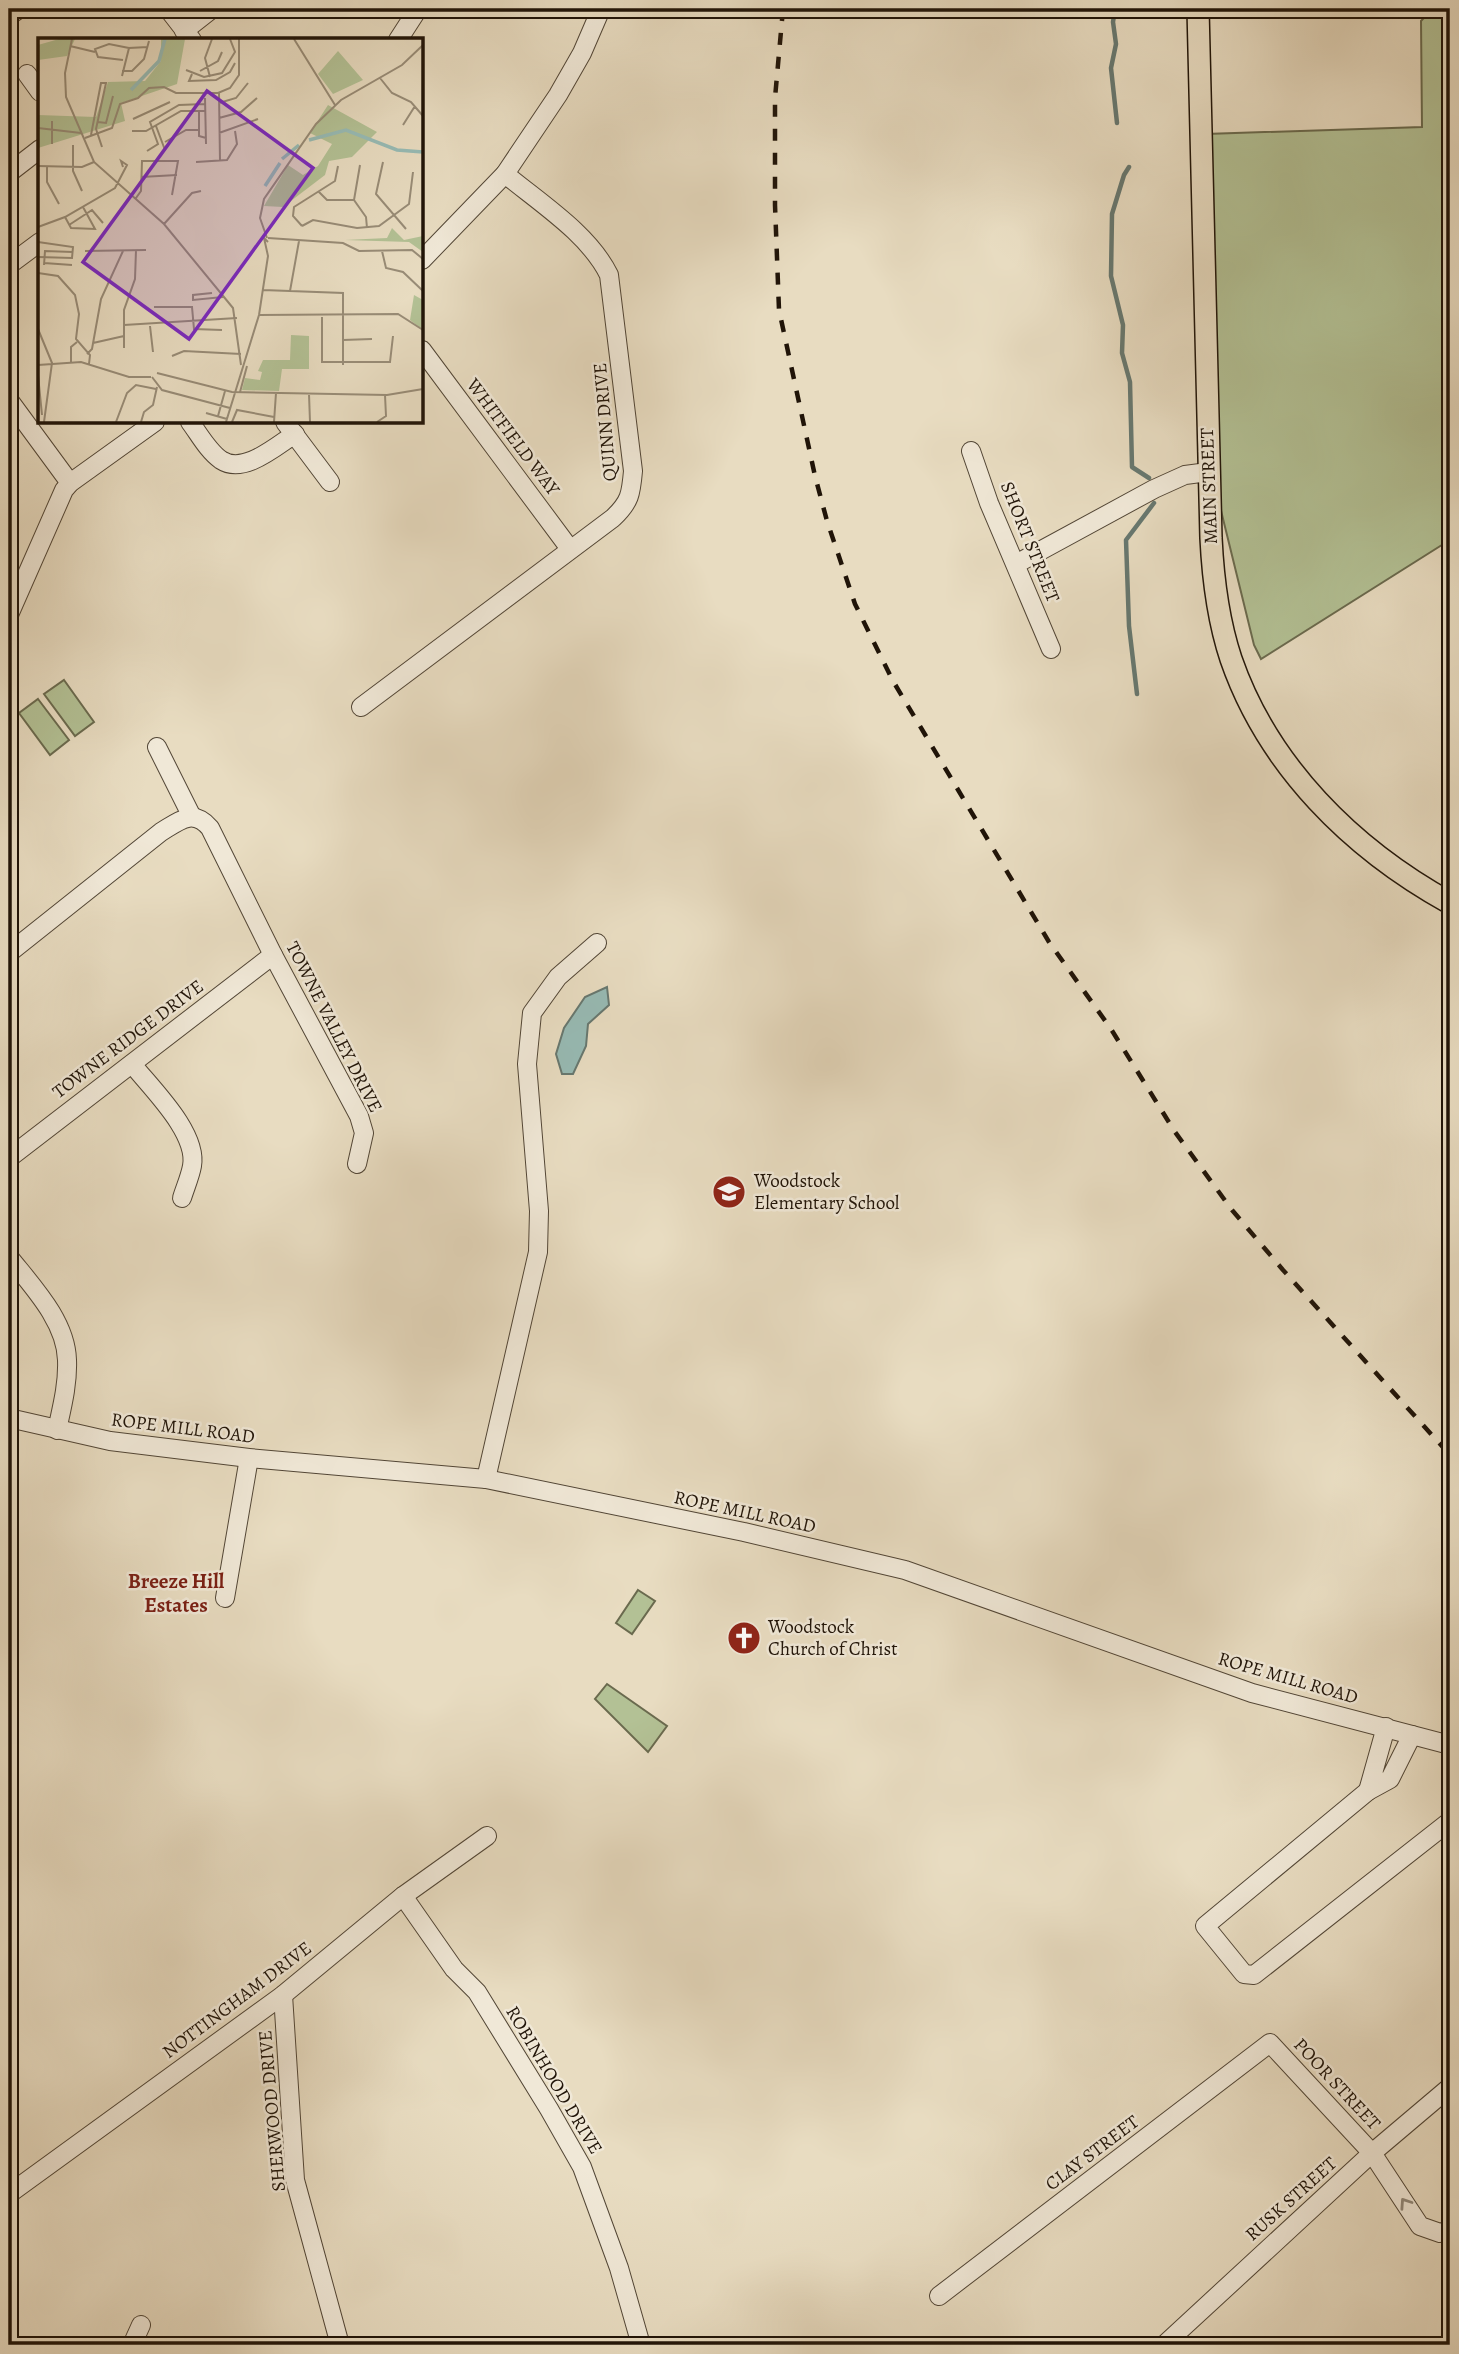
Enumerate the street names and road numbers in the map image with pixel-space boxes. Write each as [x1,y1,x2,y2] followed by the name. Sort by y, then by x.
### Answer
[587,362,623,482] street label: QUINN DRIVE
[460,372,566,502] street label: WHITFIELD WAY
[1194,427,1224,545] street label: MAIN STREET
[994,478,1066,607] street label: SHORT STREET
[280,937,388,1117] street label: TOWNE VALLEY DRIVE
[47,973,209,1105] street label: TOWNE RIDGE DRIVE
[110,1406,256,1450] street label: ROPE MILL ROAD
[672,1484,818,1540] street label: ROPE MILL ROAD
[1215,1646,1361,1710] street label: ROPE MILL ROAD
[157,1935,317,2065] street label: NOTTINGHAM DRIVE
[499,2001,609,2159] street label: ROBINHOOD DRIVE
[252,2029,292,2193] street label: SHERWOOD DRIVE
[1288,2032,1387,2136] street label: POOR STREET
[1040,2109,1145,2197] street label: CLAY STREET
[1240,2151,1343,2247] street label: RUSK STREET

